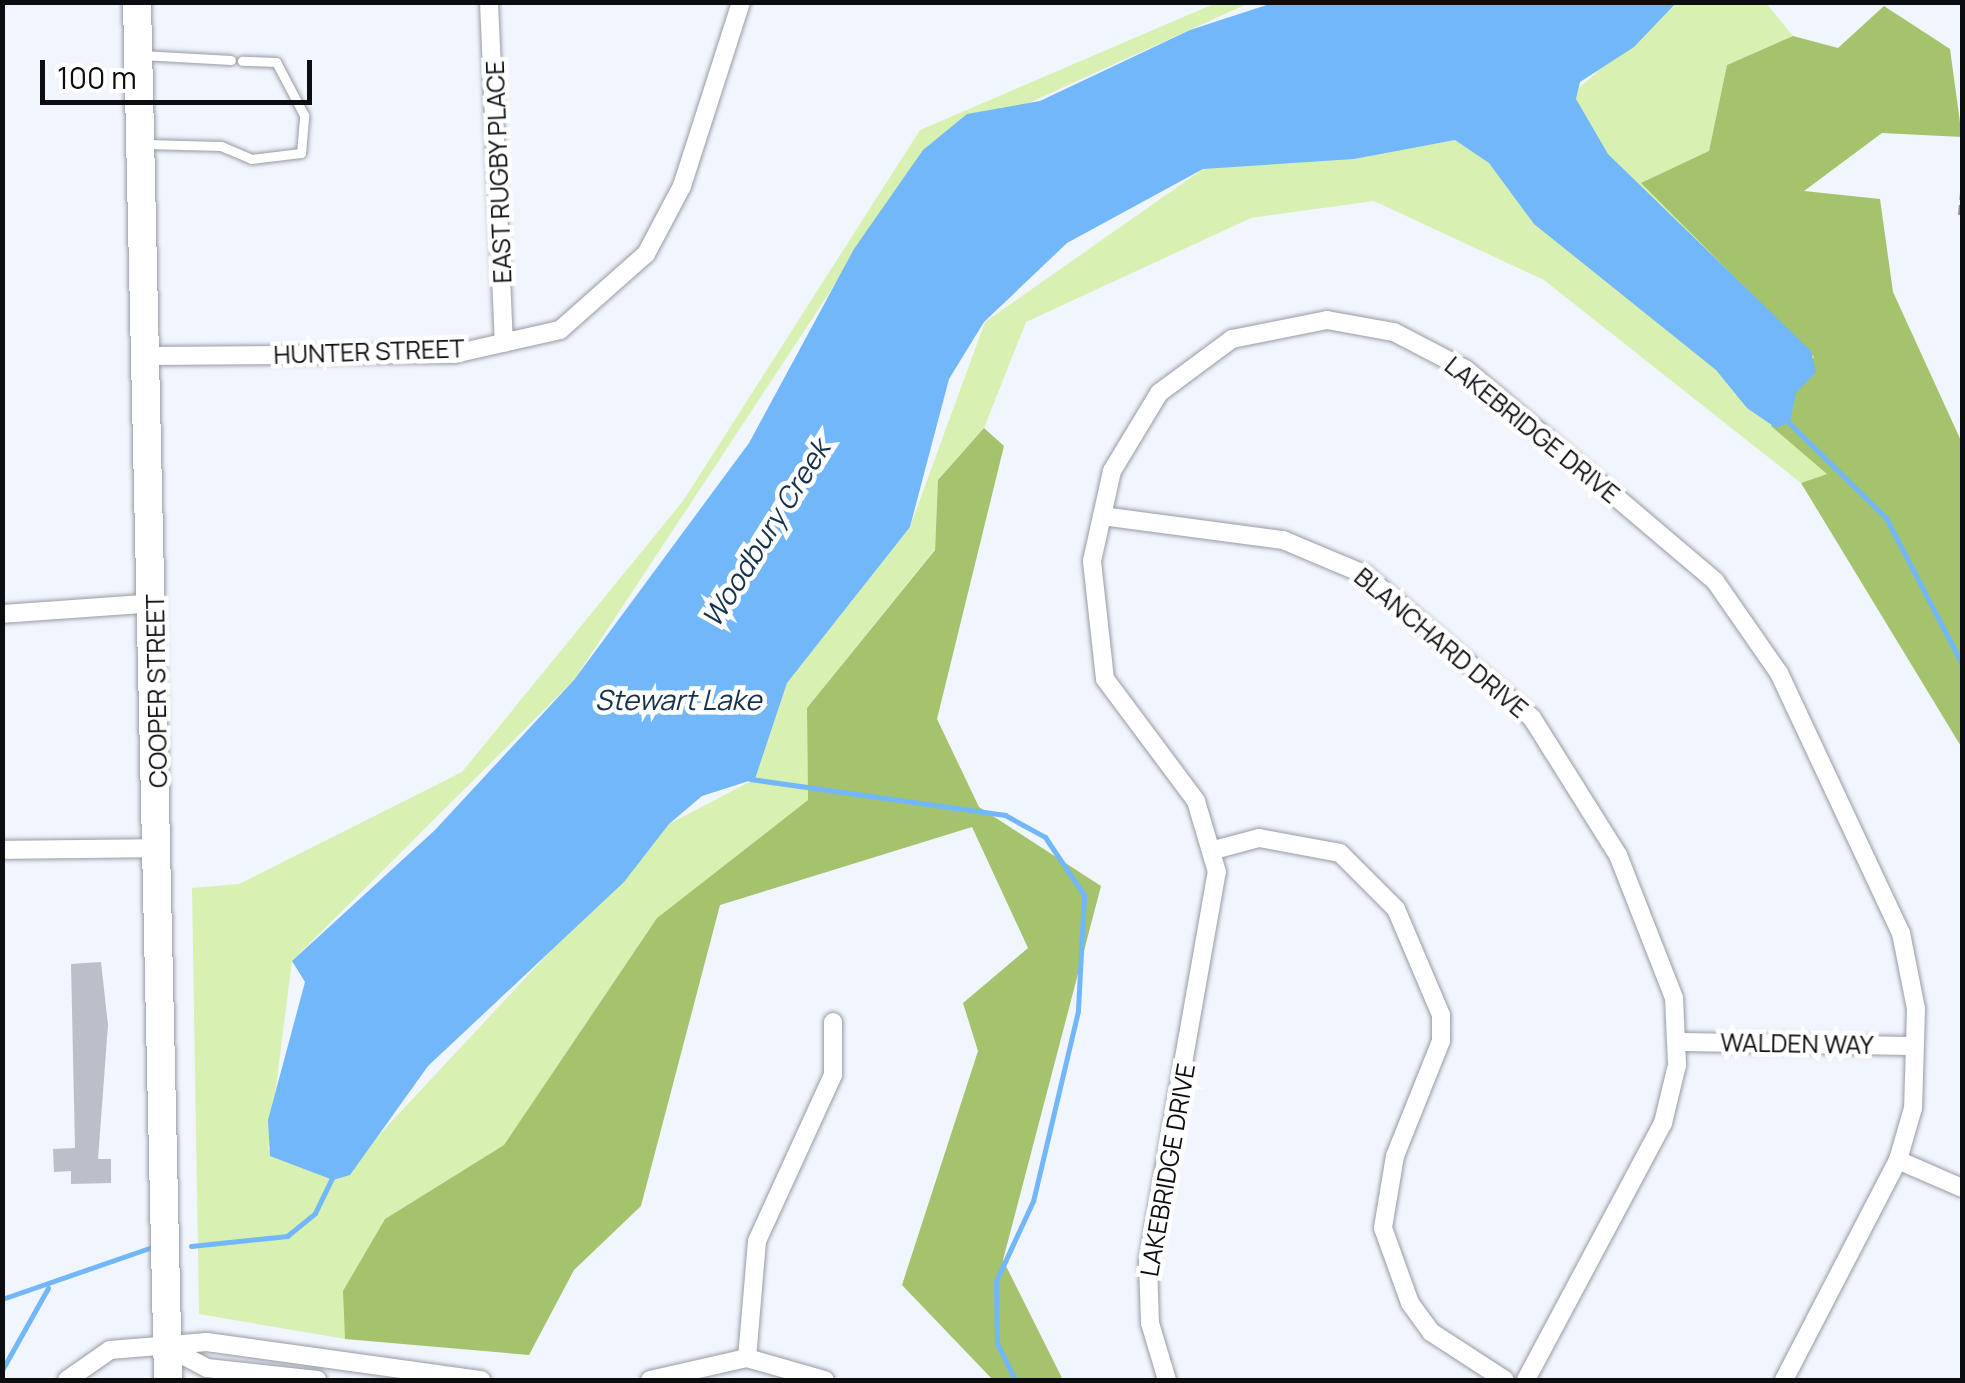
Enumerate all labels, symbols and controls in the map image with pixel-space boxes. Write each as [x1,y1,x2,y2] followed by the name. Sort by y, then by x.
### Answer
[45,40,318,102] scale bar
[57,57,137,98] text: 100 m
[480,59,518,285] street label: EAST RUGBY PLACE
[273,334,465,370] street label: HUNTER STREET
[1439,350,1625,510] street label: LAKEBRIDGE DRIVE
[694,433,836,633] water label: Woodbury Creek
[1348,562,1534,724] street label: BLANCHARD DRIVE
[140,594,174,788] street label: COOPER STREET
[595,682,761,716] water label: Stewart Lake
[1720,1028,1874,1060] street label: WALDEN WAY
[1134,1061,1202,1279] street label: LAKEBRIDGE DRIVE

